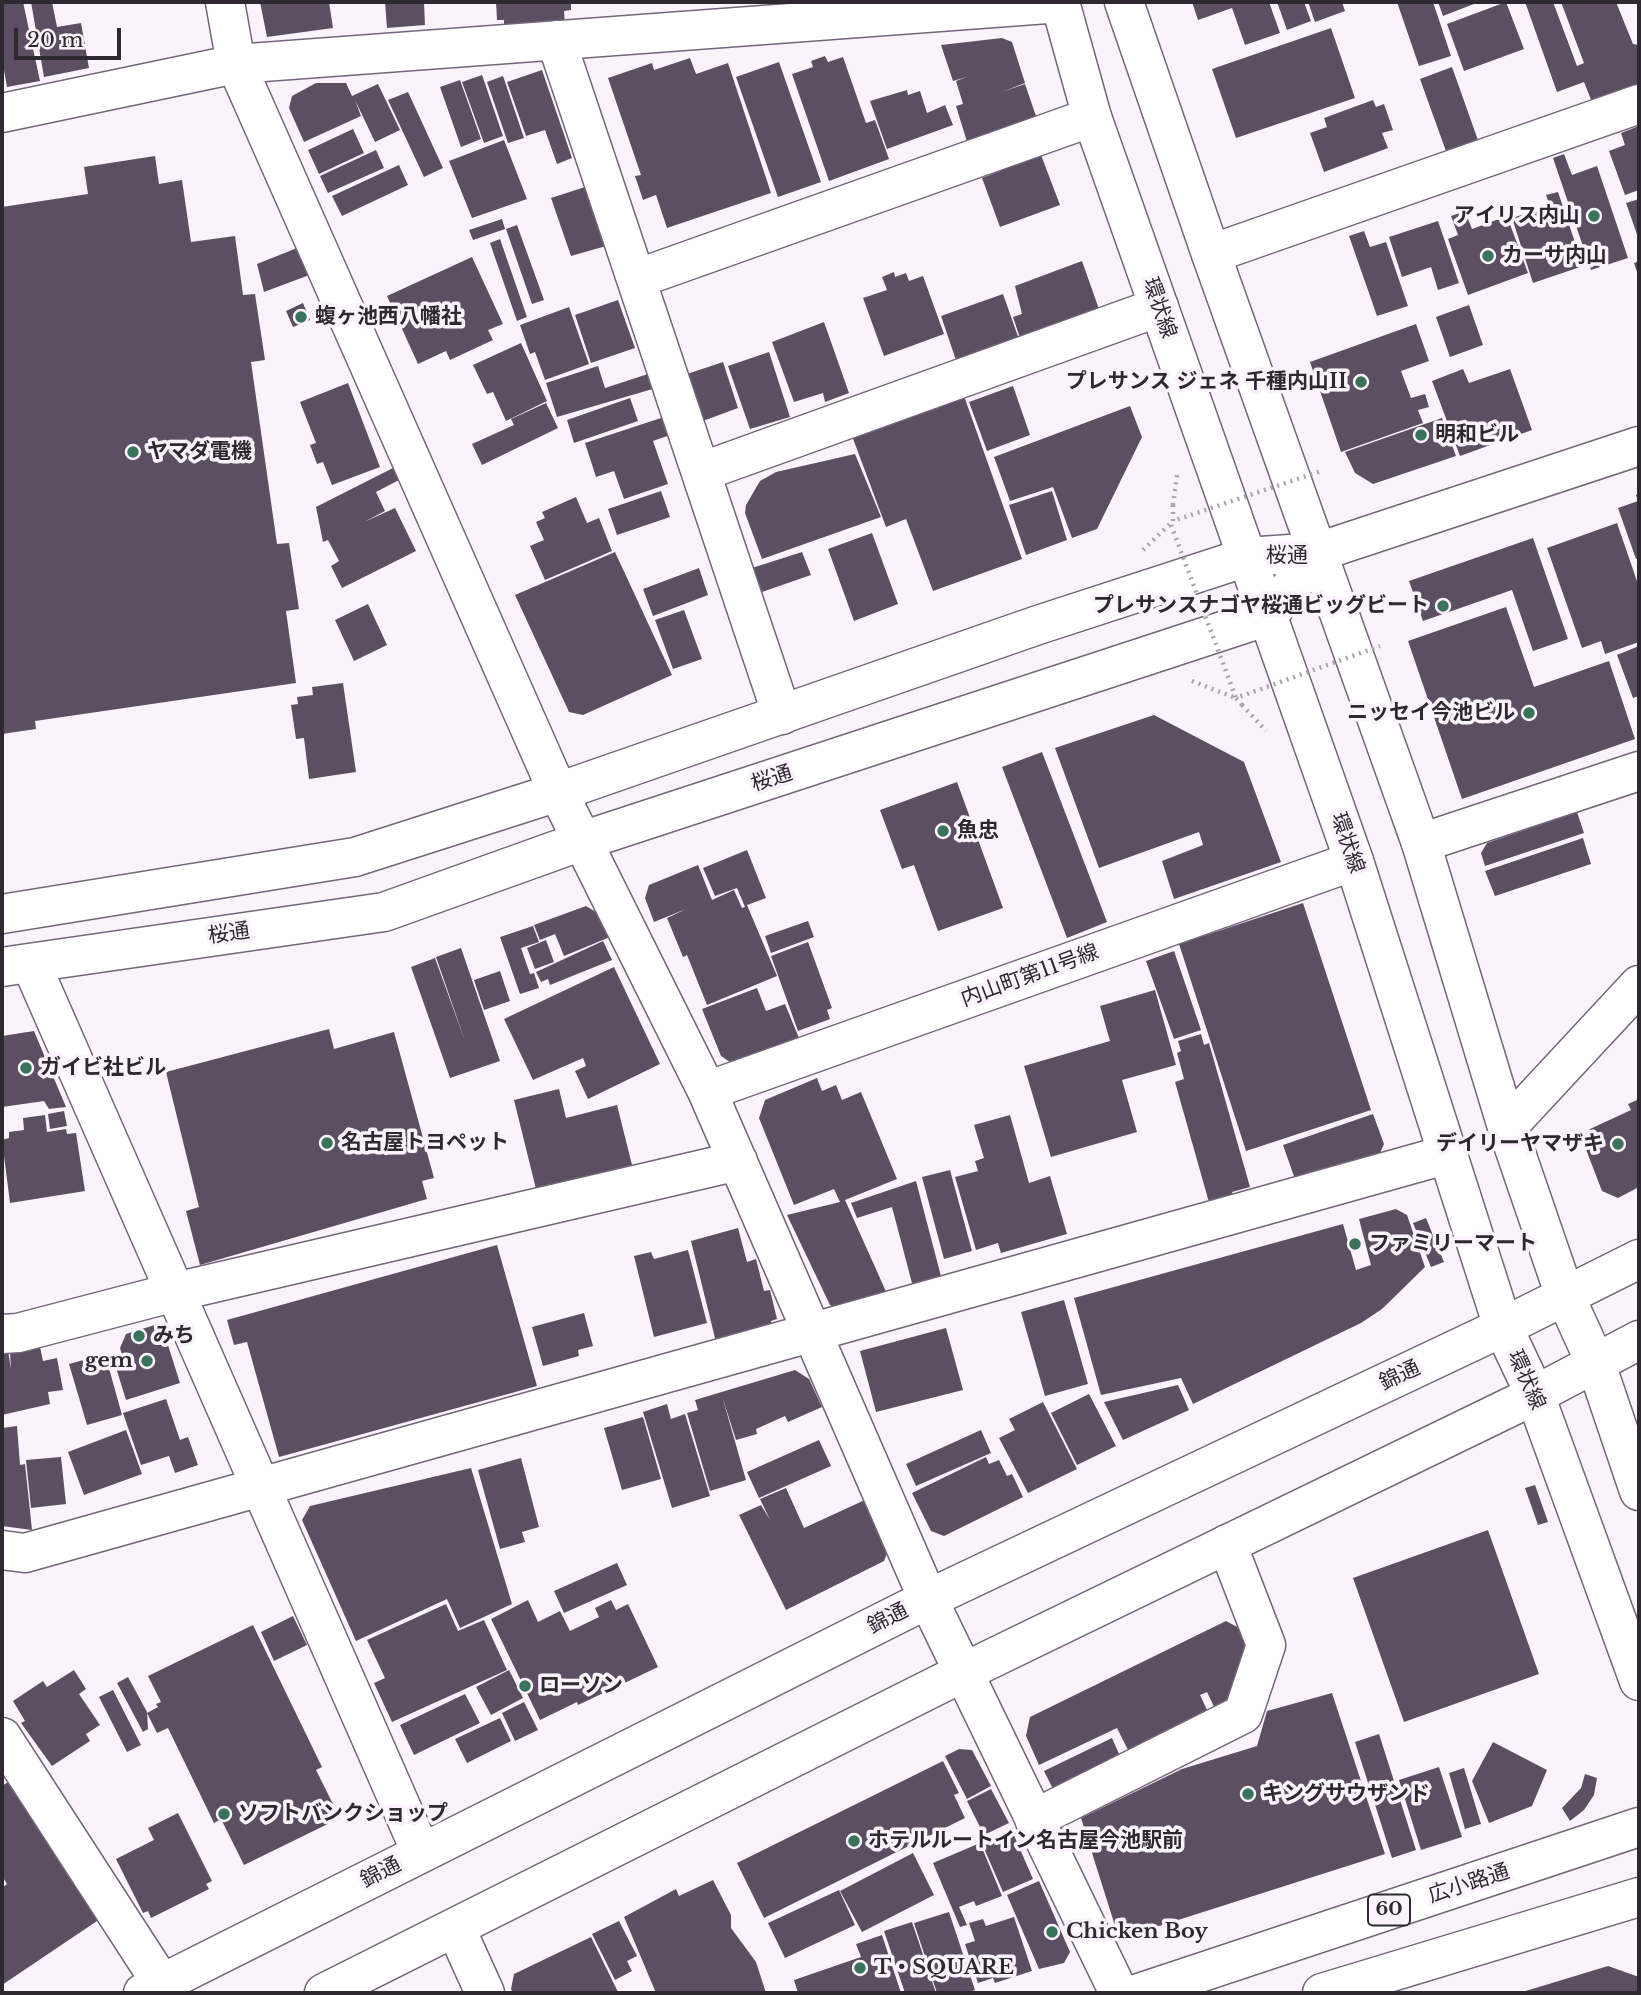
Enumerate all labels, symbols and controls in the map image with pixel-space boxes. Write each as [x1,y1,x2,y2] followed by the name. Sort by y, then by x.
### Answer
[18,14,124,58] scale bar
[27,27,84,53] text: 20 m
[1454,203,1580,229] place label: アイリス内山
[1586,208,1602,224] marker: アイリス内山
[1502,243,1607,269] place label: カーサ内山
[1480,248,1496,264] marker: カーサ内山
[1137,274,1181,342] street label: 環状線
[315,304,462,330] place label: 蝮ヶ池西八幡社
[293,309,309,325] marker: 蝮ヶ池西八幡社
[1066,369,1347,395] place label: プレサンス ジェネ 千種内山II
[1353,374,1369,390] marker: プレサンス ジェネ 千種内山II
[1435,422,1519,448] place label: 明和ビル
[1413,427,1429,443] marker: 明和ビル
[147,439,252,465] place label: ヤマダ電機
[125,444,141,460] marker: ヤマダ電機
[1266,543,1308,569] street label: 桜通
[1093,593,1429,619] place label: プレサンスナゴヤ桜通ビッグビート
[1435,598,1451,614] marker: プレサンスナゴヤ桜通ビッグビート
[1347,700,1515,726] place label: ニッセイ今池ビル
[1521,705,1537,721] marker: ニッセイ今池ビル
[748,761,796,797] street label: 桜通
[1325,809,1369,877] street label: 環状線
[957,818,999,844] place label: 魚忠
[935,823,951,839] marker: 魚忠
[206,919,252,949] street label: 桜通
[958,939,1102,1013] street label: 内山町第11号線
[40,1055,166,1081] place label: ガイビ社ビル
[18,1060,34,1076] marker: ガイビ社ビル
[341,1130,509,1156] place label: 名古屋トヨペット
[1436,1131,1604,1157] place label: デイリーヤマザキ
[319,1135,335,1151] marker: 名古屋トヨペット
[1610,1136,1626,1152] marker: デイリーヤマザキ
[1369,1231,1537,1257] place label: ファミリーマート
[1347,1236,1363,1252] marker: ファミリーマート
[153,1323,195,1349] place label: みち
[131,1328,147,1344] marker: みち
[1502,1346,1550,1414] street label: 環状線
[85,1348,133,1374] place label: gem
[139,1353,155,1369] marker: gem
[1376,1356,1424,1396] street label: 錦通
[864,1598,912,1640] street label: 錦通
[539,1673,623,1699] place label: ローソン
[517,1678,533,1694] marker: ローソン
[1262,1781,1430,1807] place label: キングサウザンド
[1240,1786,1256,1802] marker: キングサウザンド
[238,1801,448,1827] place label: ソフトバンクショップ
[216,1806,232,1822] marker: ソフトバンクショップ
[868,1828,1183,1854] place label: ホテルルートイン名古屋今池駅前
[846,1833,862,1849] marker: ホテルルートイン名古屋今池駅前
[357,1852,405,1894] street label: 錦通
[1425,1859,1513,1909] street label: 広小路通
[1368,1894,1410,1926] road number: 60
[1066,1919,1208,1945] place label: Chicken Boy
[1044,1924,1060,1940] marker: Chicken Boy
[874,1955,1014,1981] place label: T・SQUARE
[852,1960,868,1976] marker: T・SQUARE

